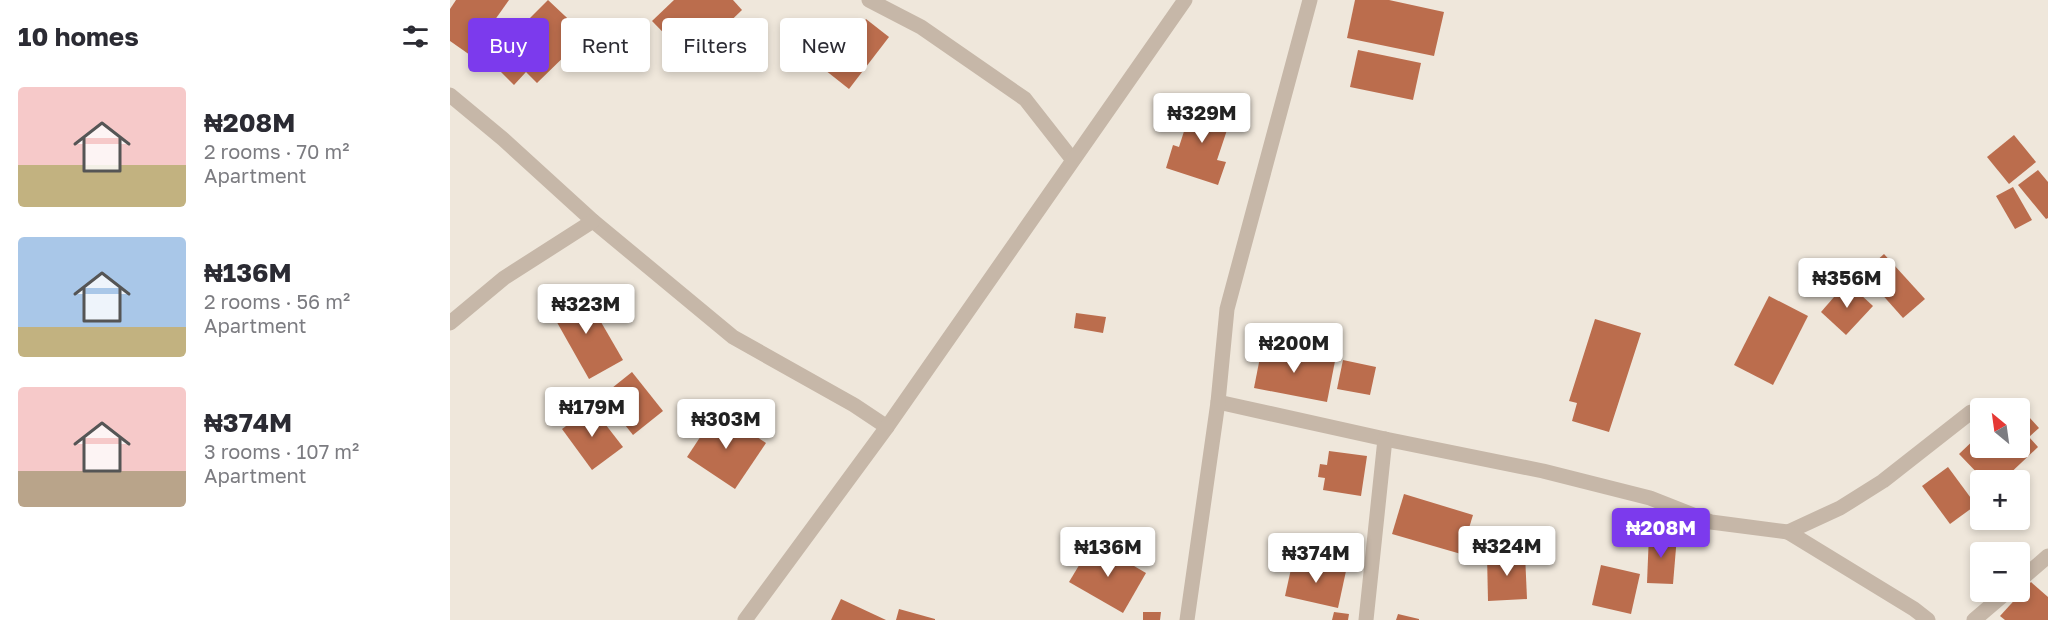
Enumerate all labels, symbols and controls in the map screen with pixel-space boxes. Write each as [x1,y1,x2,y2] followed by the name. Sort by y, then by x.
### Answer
[468,18,549,72] chip: Buy
[561,18,650,72] chip: Rent
[662,18,768,72] chip: Filters
[780,18,867,72] chip: New
[399,20,432,53] icon: filters
[18,21,139,52] text: 10 homes
[1160,93,1244,144] pin: ₦329M
[1167,100,1237,124] text: ₦329M
[204,107,295,138] text: ₦208M
[66,111,138,183] icon: home
[204,139,349,163] text: 2 rooms · 70 m²
[204,163,307,187] text: Apartment
[204,257,292,288] text: ₦136M
[1805,258,1889,309] pin: ₦356M
[66,261,138,333] icon: home
[1812,265,1882,289] text: ₦356M
[544,284,628,335] pin: ₦323M
[204,289,350,313] text: 2 rooms · 56 m²
[552,291,620,315] text: ₦323M
[204,313,307,337] text: Apartment
[1252,323,1336,374] pin: ₦200M
[1259,330,1329,354] text: ₦200M
[550,387,634,438] pin: ₦179M
[559,394,625,418] text: ₦179M
[1970,398,2030,458] north arrow
[1970,398,2030,602] map controls
[684,399,768,450] pin: ₦303M
[691,406,761,430] text: ₦303M
[204,407,292,438] text: ₦374M
[66,411,138,483] icon: home
[204,439,359,463] text: 3 rooms · 107 m²
[204,463,307,487] text: Apartment
[1970,470,2030,530] button: +
[1619,508,1703,559] pin: ₦208M
[1626,515,1696,539] text: ₦208M
[1465,526,1549,577] pin: ₦324M
[1066,527,1150,578] pin: ₦136M
[1274,533,1358,584] pin: ₦374M
[1472,533,1542,557] text: ₦324M
[1074,534,1142,558] text: ₦136M
[1282,540,1350,564] text: ₦374M
[1970,542,2030,602] button: −

